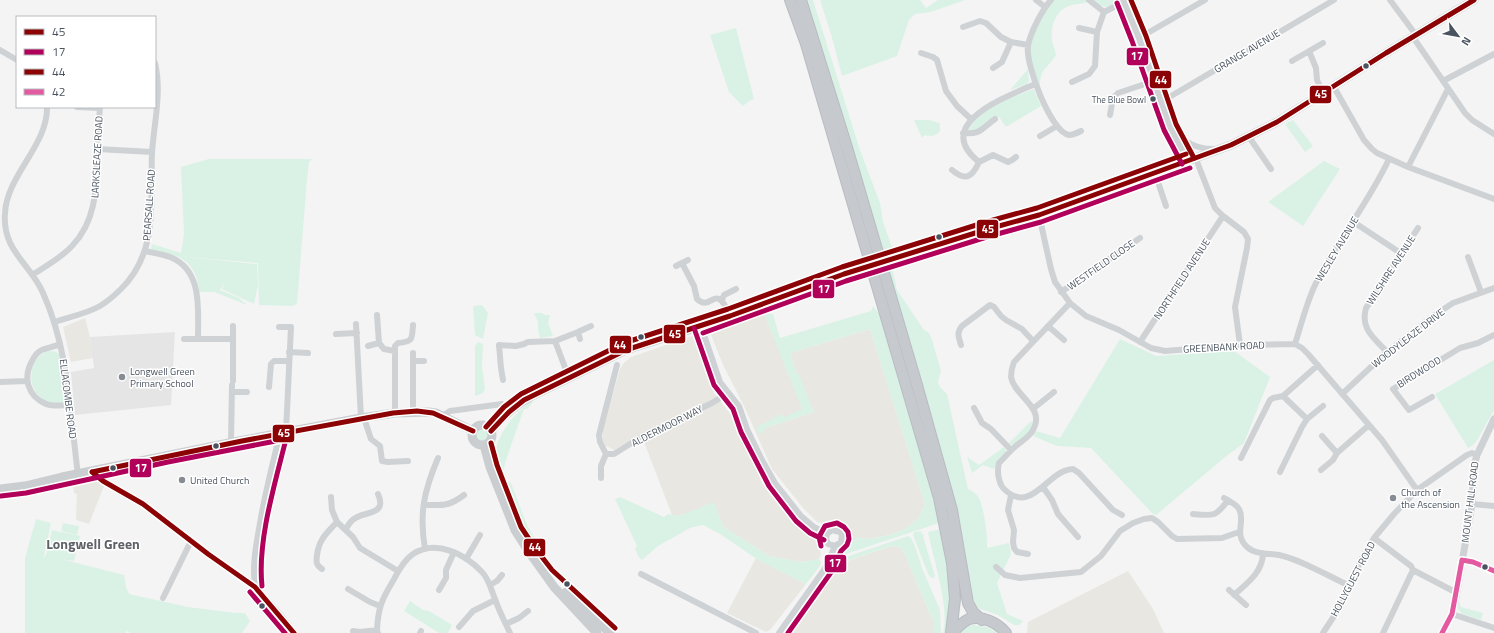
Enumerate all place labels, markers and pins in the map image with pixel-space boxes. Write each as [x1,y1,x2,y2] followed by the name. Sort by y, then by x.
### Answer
[1361,61,1371,71] unlabelled marker
[1092,93,1146,106] place label: The Blue Bowl
[1148,94,1158,104] marker: The Blue Bowl
[934,232,944,242] unlabelled marker
[636,332,646,342] unlabelled marker
[130,364,195,391] place label: Longwell Green Primary School
[117,372,127,382] marker: Longwell Green Primary School
[211,441,221,451] unlabelled marker
[108,463,118,473] unlabelled marker
[190,473,249,488] place label: United Church
[177,475,187,485] marker: United Church
[1401,485,1460,512] place label: Church of the Ascension
[1388,493,1398,503] marker: Church of the Ascension
[1480,562,1490,572] unlabelled marker
[562,579,572,589] unlabelled marker
[257,601,267,611] unlabelled marker

